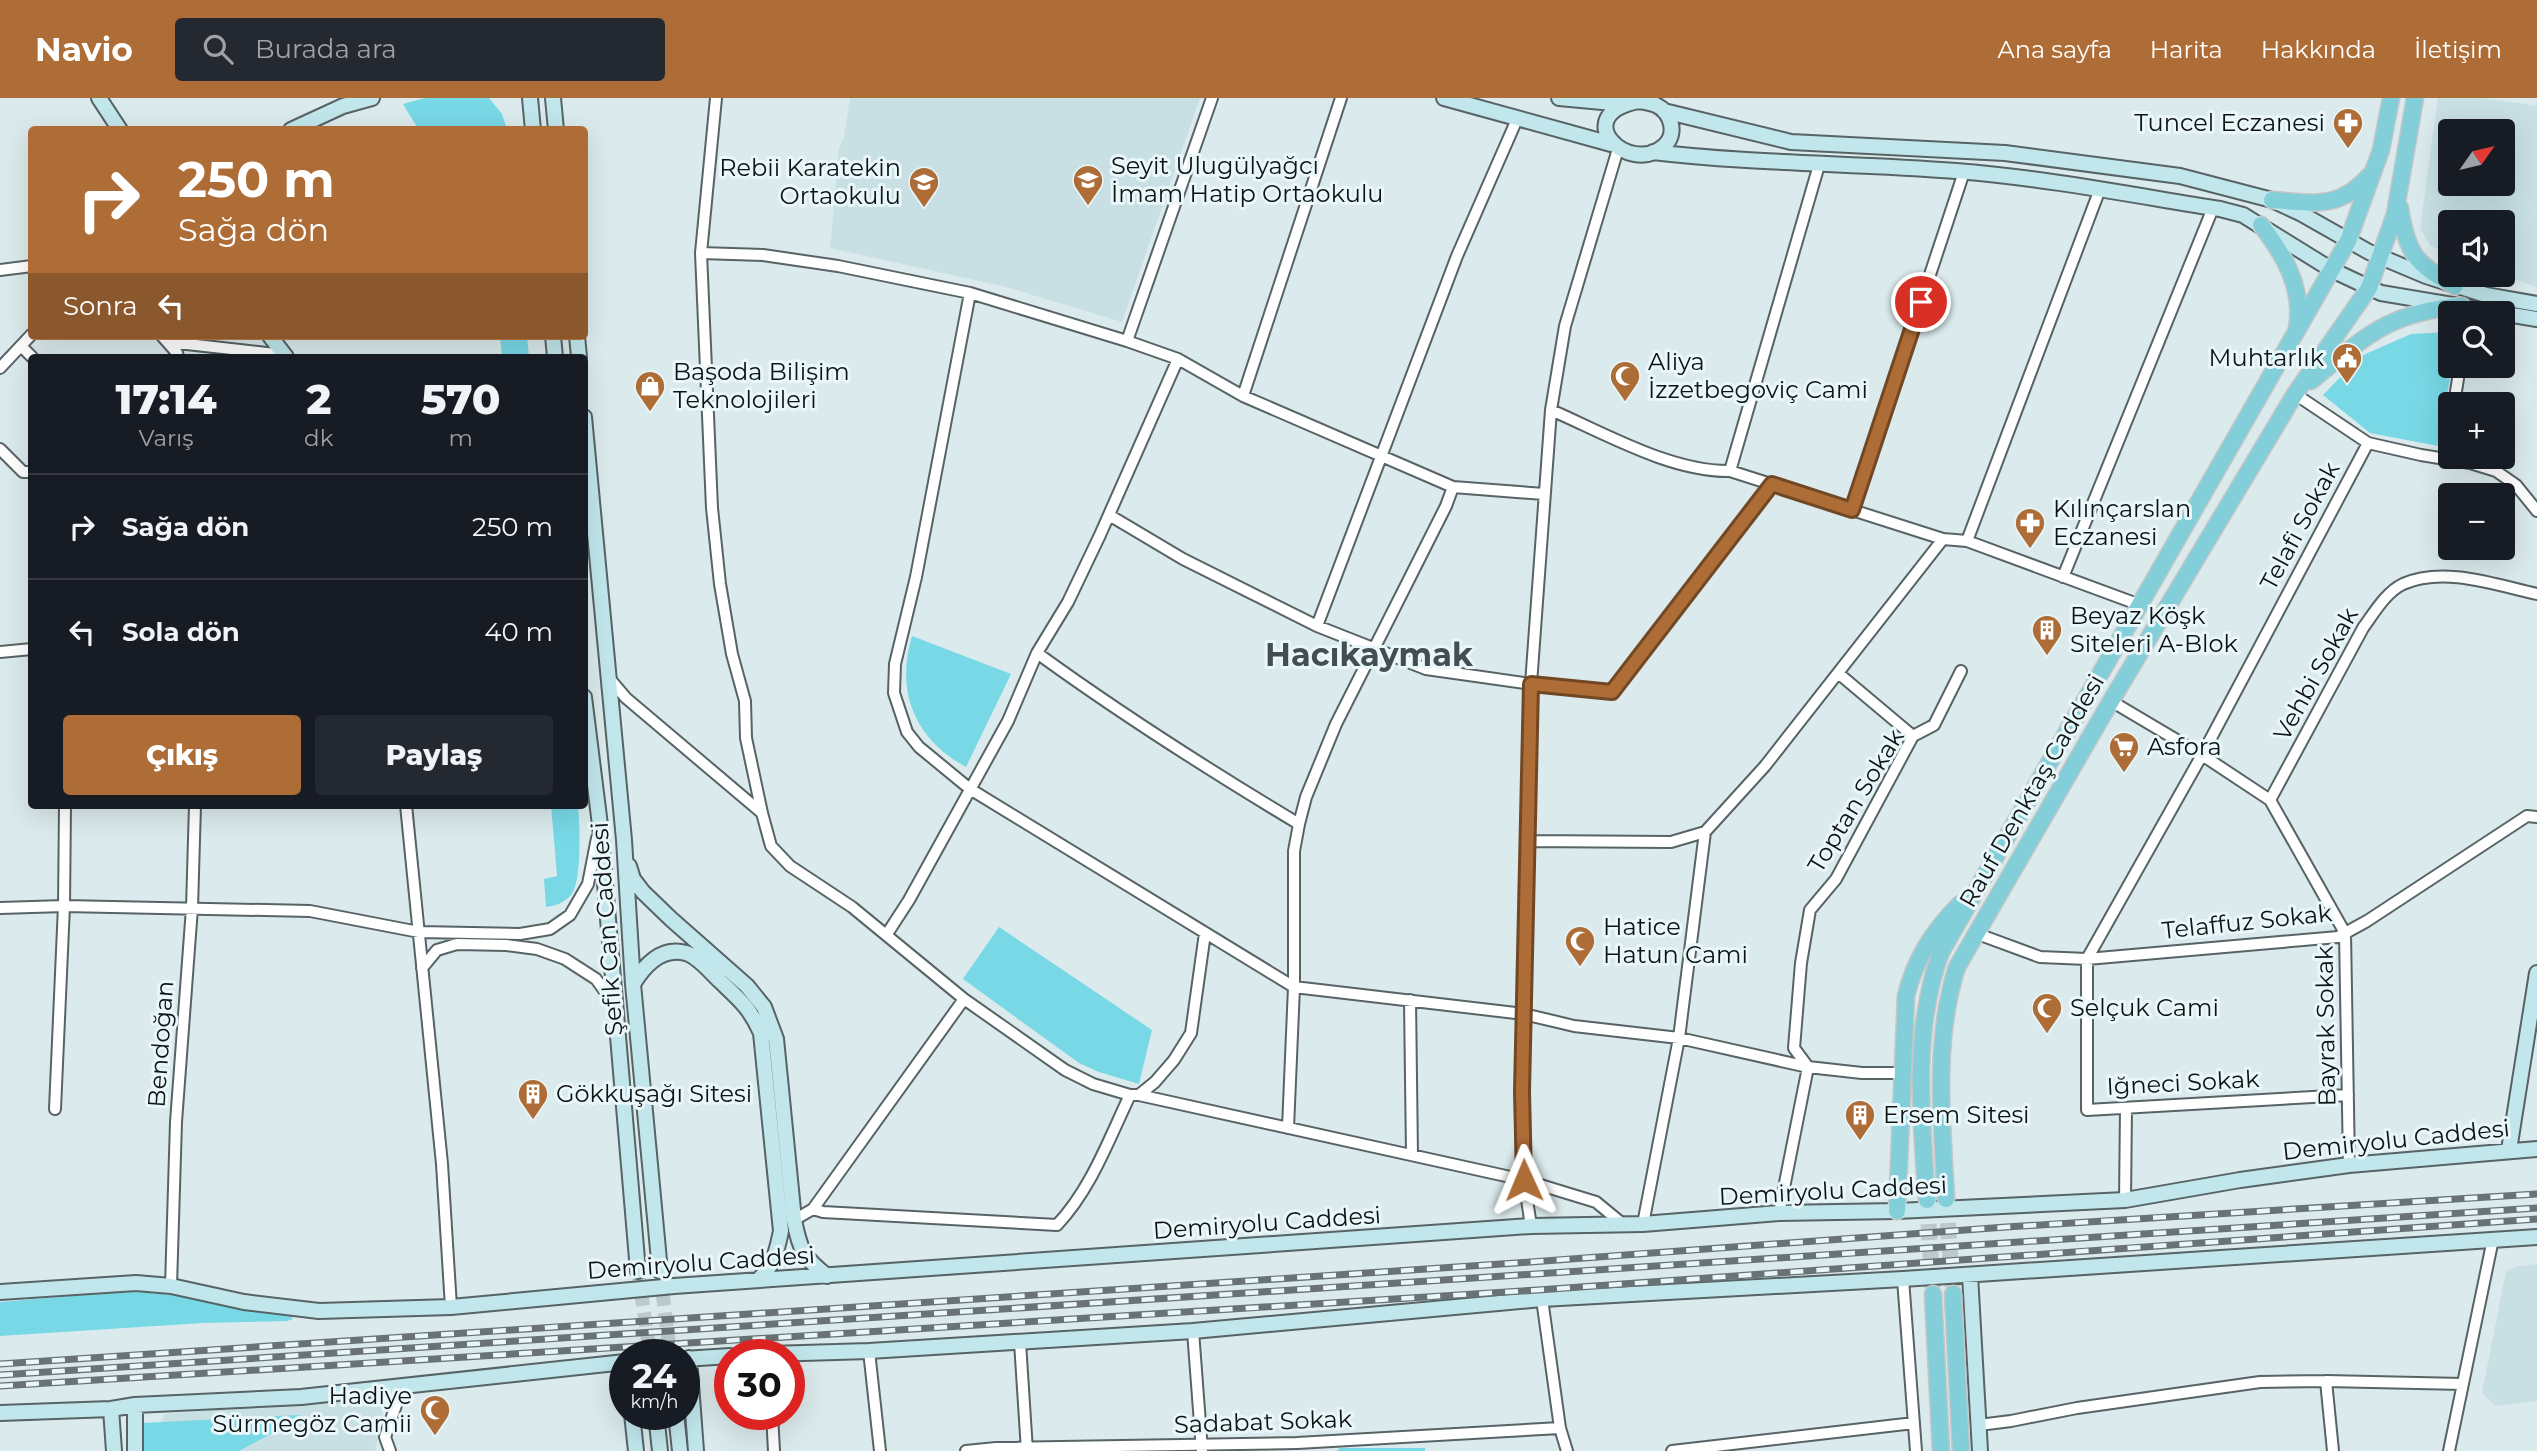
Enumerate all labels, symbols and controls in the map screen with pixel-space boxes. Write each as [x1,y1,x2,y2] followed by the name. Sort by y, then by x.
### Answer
[175,18,665,81] search box
[35,29,133,69] text: Navio
[199,30,237,68] icon: search
[255,33,397,65] text: Burada ara
[1997,35,2112,64] text: Ana sayfa
[2150,35,2223,64] text: Harita
[2261,35,2376,64] text: Hakkında
[2414,35,2502,64] text: İletişim
[2331,106,2365,150] pharmacy icon: Tuncel Eczanesi
[2134,108,2325,137] place label: Tuncel Eczanesi
[2438,119,2515,196] north arrow
[2438,119,2515,560] map controls
[178,150,335,209] text: 250 m
[1111,151,1383,208] place label: Seyit Ulugülyağcı İmam Hatip Ortaokulu
[719,153,901,210] place label: Rebii Karatekin Ortaokulu
[63,154,154,245] icon: right
[1071,163,1105,207] school or university icon: Seyit Ulugülyağcı İmam Hatip Ortaokulu
[907,165,941,209] school or university icon: Rebii Karatekin Ortaokulu
[178,210,329,249] text: Sağa dön
[2438,210,2515,287] button: sound
[1891,272,1951,332] pin
[1902,283,1940,321] icon: arrive
[152,287,190,325] icon: left
[63,290,138,322] text: Sonra
[2438,301,2515,378] button: search
[2330,341,2364,385] public building icon: Muhtarlık
[2209,343,2325,372] place label: Muhtarlık
[1648,347,1868,404] place label: Aliya İzzetbegoviç Cami
[673,357,850,414] place label: Başoda Bilişim Teknolojileri
[1608,359,1642,403] mosque icon: Aliya İzzetbegoviç Cami
[633,369,667,413] shop icon: Başoda Bilişim Teknolojileri
[116,373,217,425] text: 17:14
[306,373,331,425] text: 2
[421,373,500,425] text: 570
[2438,392,2515,469] button: +
[139,424,193,452] text: Varış
[304,424,333,452] text: dk
[448,424,473,452] text: m
[2254,456,2346,595] street label: Telafi Sokak
[2438,483,2515,560] button: −
[2053,494,2191,551] place label: Kılınçarslan Eczanesi
[2013,506,2047,550] pharmacy icon: Kılınçarslan Eczanesi
[63,508,101,546] icon: right
[122,511,249,543] text: Sağa dön
[472,511,553,543] text: 250 m
[2070,601,2239,658] place label: Beyaz Köşk Siteleri A-Blok
[2267,602,2364,745] street label: Vehbi Sokak
[63,613,101,651] icon: left
[2030,613,2064,657] building icon: Beyaz Köşk Siteleri A-Blok
[122,616,240,648] text: Sola dön
[484,616,553,648] text: 40 m
[1265,635,1474,674] district label: Hacıkaymak
[1953,669,2110,913] street label: Rauf Denktaş Caddesi
[63,715,301,795] button: Çıkış
[315,715,553,795] button: Paylaş
[1801,723,1910,878] street label: Toptan Sokak
[2107,730,2141,774] supermarket icon: Asfora
[2147,732,2222,761] place label: Asfora
[585,821,628,1037] street label: Şefik Can Caddesi
[2160,898,2334,945] street label: Telaffuz Sokak
[1603,912,1748,969] place label: Hatice Hatun Cami
[1563,924,1597,968] mosque icon: Hatice Hatun Cami
[2310,945,2341,1107] street label: Bayrak Sokak
[142,980,179,1108] street label: Bendoğan
[2030,991,2064,1035] mosque icon: Selçuk Cami
[2070,993,2219,1022] place label: Selçuk Cami
[2106,1064,2261,1101] street label: Iğneci Sokak
[516,1077,550,1121] building icon: Gökkuşağı Sitesi
[556,1079,752,1108] place label: Gökkuşağı Sitesi
[1843,1098,1877,1142] building icon: Ersem Sitesi
[1883,1100,2030,1129] place label: Ersem Sitesi
[2281,1113,2511,1166] street label: Demiryolu Caddesi
[1487,1143,1561,1217] position arrow
[1718,1170,1948,1211] street label: Demiryolu Caddesi
[1152,1200,1382,1245] street label: Demiryolu Caddesi
[586,1240,816,1285] street label: Demiryolu Caddesi
[714,1339,805,1430] speed limit sign: 30
[632,1354,677,1397] text: 24
[213,1381,412,1438] place label: Hadiye Sürmegöz Camii
[630,1391,679,1413] text: km/h
[418,1393,452,1437] mosque icon: Hadiye Sürmegöz Camii
[1173,1404,1353,1439] street label: Sadabat Sokak

